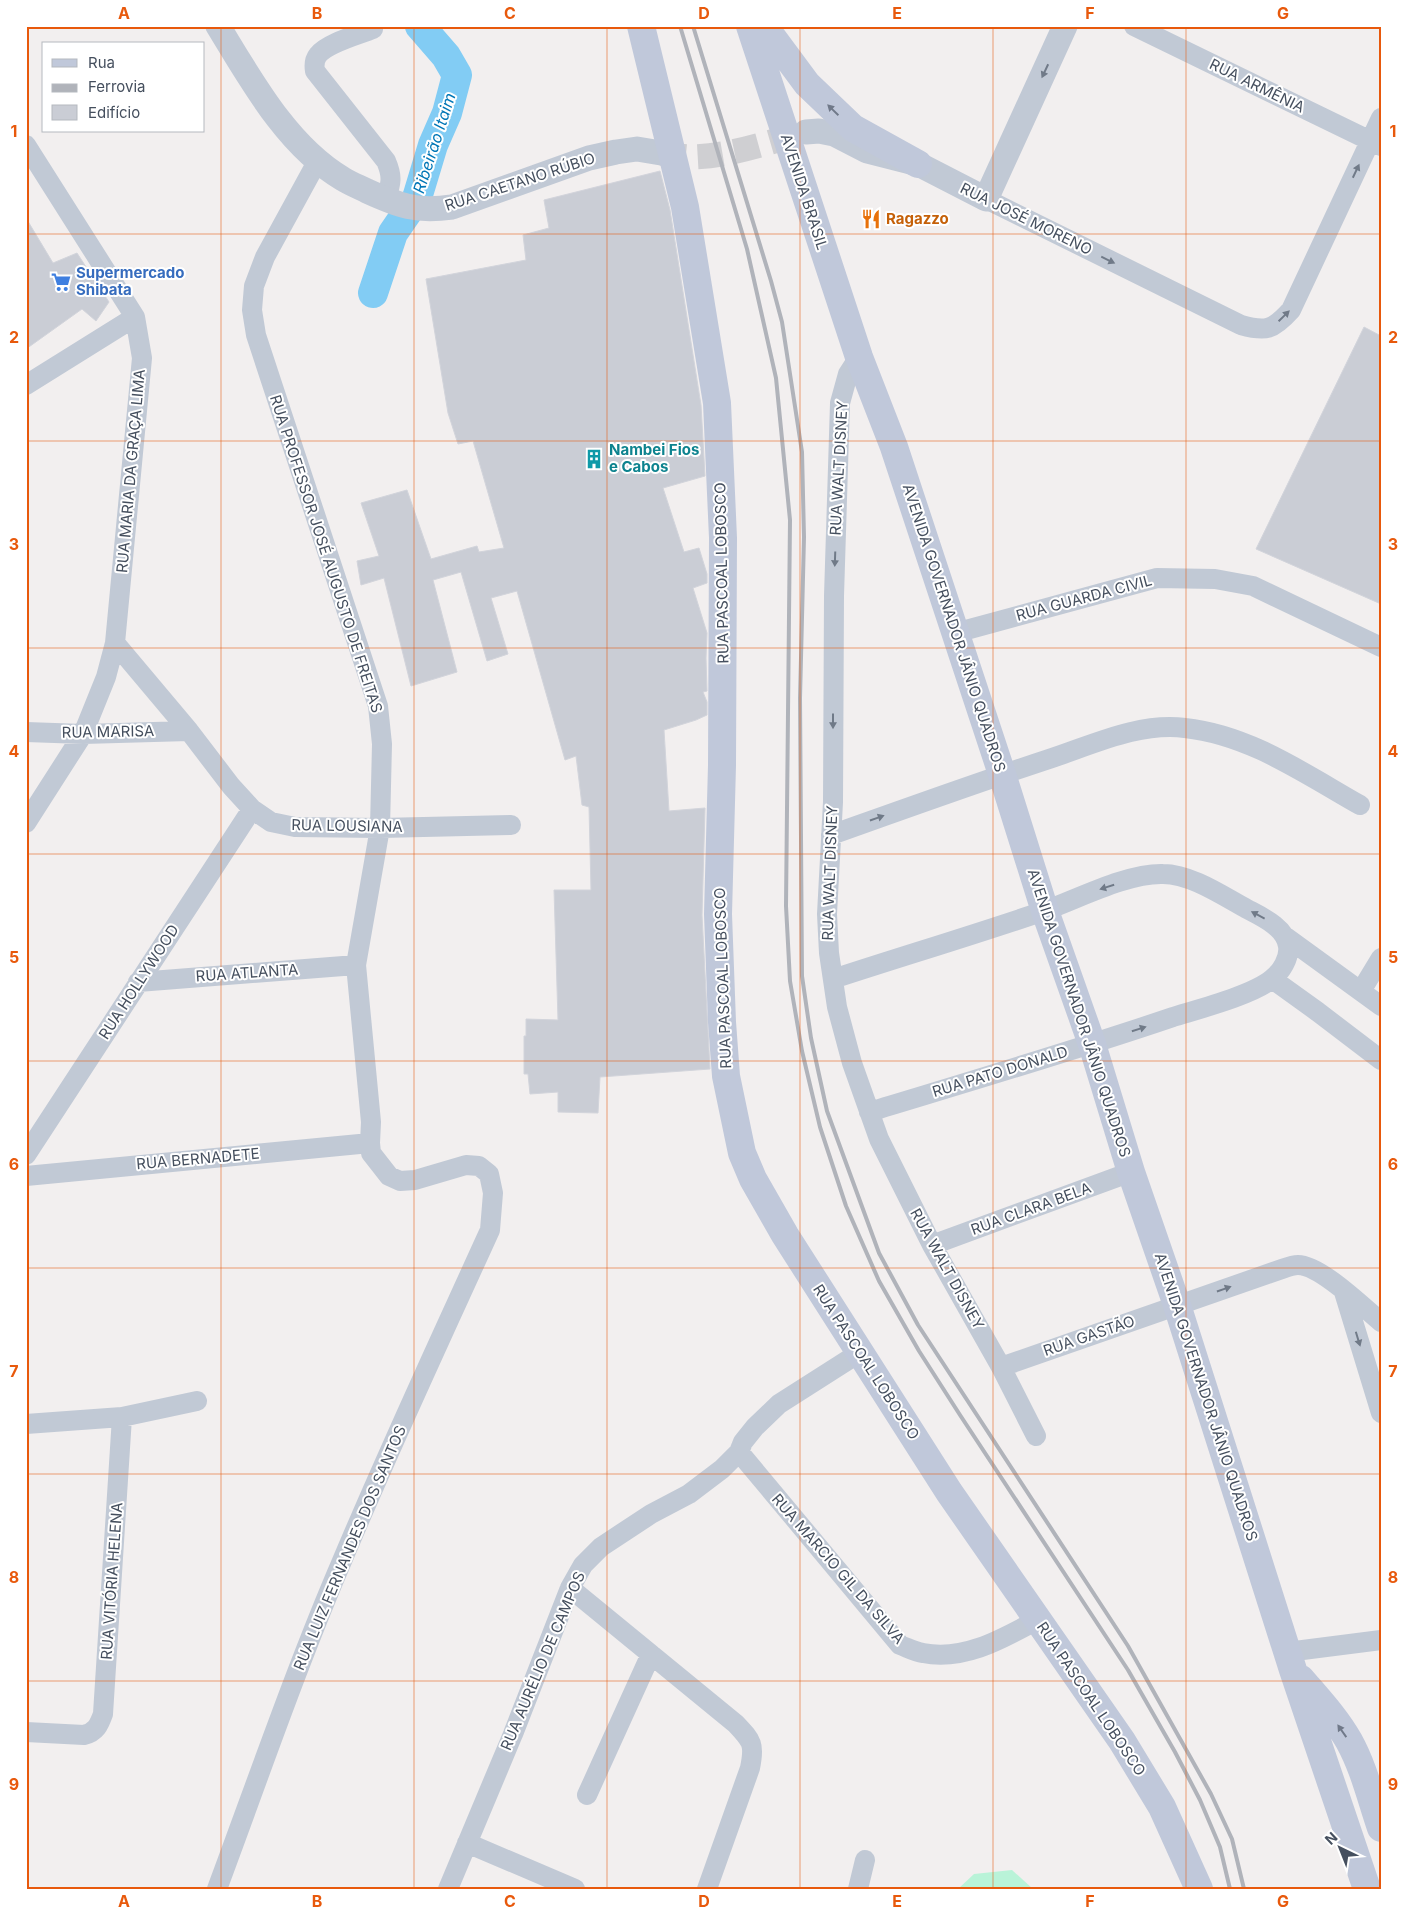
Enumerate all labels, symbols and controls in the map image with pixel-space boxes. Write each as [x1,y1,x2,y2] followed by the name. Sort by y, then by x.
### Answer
[118,3,130,23] text: A
[312,3,322,23] text: B
[504,3,516,23] text: C
[698,3,710,23] text: D
[892,3,902,23] text: E
[1085,3,1095,23] text: F
[1277,3,1289,23] text: G
[42,42,205,132] legend
[88,53,115,72] text: Rua
[1207,54,1308,117] street label: RUA ARMÊNIA
[1041,64,1049,78] one-way arrow
[88,77,145,96] text: Ferrovia
[408,90,460,196] water label: Ribeirão Itaim
[88,103,140,122] text: Edifício
[828,104,840,116] one-way arrow
[11,121,17,141] text: 1
[1390,121,1396,141] text: 1
[777,131,832,252] street label: AVENIDA BRASIL
[442,148,597,215] street label: RUA CAETANO RÚBIO
[1352,164,1360,178] one-way arrow
[957,178,1095,259] street label: RUA JOSÉ MORENO
[860,208,882,230] restaurant icon: Ragazzo
[886,209,949,228] place label: Ragazzo
[1101,256,1116,264] one-way arrow
[76,263,184,299] place label: Supermercado Shibata
[50,271,72,293] supermarket icon: Supermercado Shibata
[1278,310,1290,322] one-way arrow
[9,327,19,347] text: 2
[1388,327,1398,347] text: 2
[112,368,149,574] street label: RUA MARIA DA GRAÇA LIMA
[266,392,387,715] street label: RUA PROFESSOR JOSÉ AUGUSTO DE FREITAS
[825,400,852,536] street label: RUA WALT DISNEY
[609,440,699,476] place label: Nambei Fios e Cabos
[583,448,605,470] building icon: Nambei Fios e Cabos
[899,481,1010,774] street label: AVENIDA GOVERNADOR JÂNIO QUADROS
[710,482,733,664] street label: RUA PASCOAL LOBOSCO
[9,534,19,554] text: 3
[1388,534,1398,554] text: 3
[831,551,839,567] one-way arrow
[1014,570,1154,625] street label: RUA GUARDA CIVIL
[829,714,837,730] one-way arrow
[62,721,154,742] street label: RUA MARISA
[9,741,20,761] text: 4
[1388,741,1399,761] text: 4
[818,805,841,941] street label: RUA WALT DISNEY
[870,814,885,822] one-way arrow
[291,815,403,836] street label: RUA LOUSIANA
[1024,866,1135,1159] street label: AVENIDA GOVERNADOR JÂNIO QUADROS
[1100,883,1115,891] one-way arrow
[710,887,735,1069] street label: RUA PASCOAL LOBOSCO
[1251,911,1266,919] one-way arrow
[94,921,183,1043] street label: RUA HOLLYWOOD
[9,947,19,967] text: 5
[1388,947,1398,967] text: 5
[195,959,299,986] street label: RUA ATLANTA
[1131,1024,1146,1032] one-way arrow
[930,1042,1070,1101] street label: RUA PATO DONALD
[135,1144,260,1173] street label: RUA BERNADETE
[9,1154,19,1174] text: 6
[1388,1154,1398,1174] text: 6
[968,1178,1094,1239] street label: RUA CLARA BELA
[906,1205,989,1333] street label: RUA WALT DISNEY
[1151,1250,1262,1543] street label: AVENIDA GOVERNADOR JÂNIO QUADROS
[809,1280,924,1443] street label: RUA PASCOAL LOBOSCO
[1216,1285,1231,1292] one-way arrow
[1041,1311,1137,1360] street label: RUA GASTÃO
[1355,1331,1363,1346] one-way arrow
[9,1361,19,1381] text: 7
[1388,1361,1398,1381] text: 7
[289,1422,410,1673] street label: RUA LUIZ FERNANDES DOS SANTOS
[768,1490,909,1648] street label: RUA MARCIO GIL DA SILVA
[97,1502,126,1660] street label: RUA VITÓRIA HELENA
[9,1567,19,1587] text: 8
[1388,1567,1398,1587] text: 8
[496,1569,589,1753] street label: RUA AURÉLIO DE CAMPOS
[1033,1618,1150,1779] street label: RUA PASCOAL LOBOSCO
[1337,1724,1347,1737] one-way arrow
[9,1774,19,1794] text: 9
[1388,1774,1398,1794] text: 9
[1314,1822,1364,1872] north arrow
[1321,1828,1340,1848] text: N
[118,1891,130,1911] text: A
[312,1891,322,1911] text: B
[504,1891,516,1911] text: C
[698,1891,710,1911] text: D
[892,1891,902,1911] text: E
[1085,1891,1095,1911] text: F
[1277,1891,1289,1911] text: G

